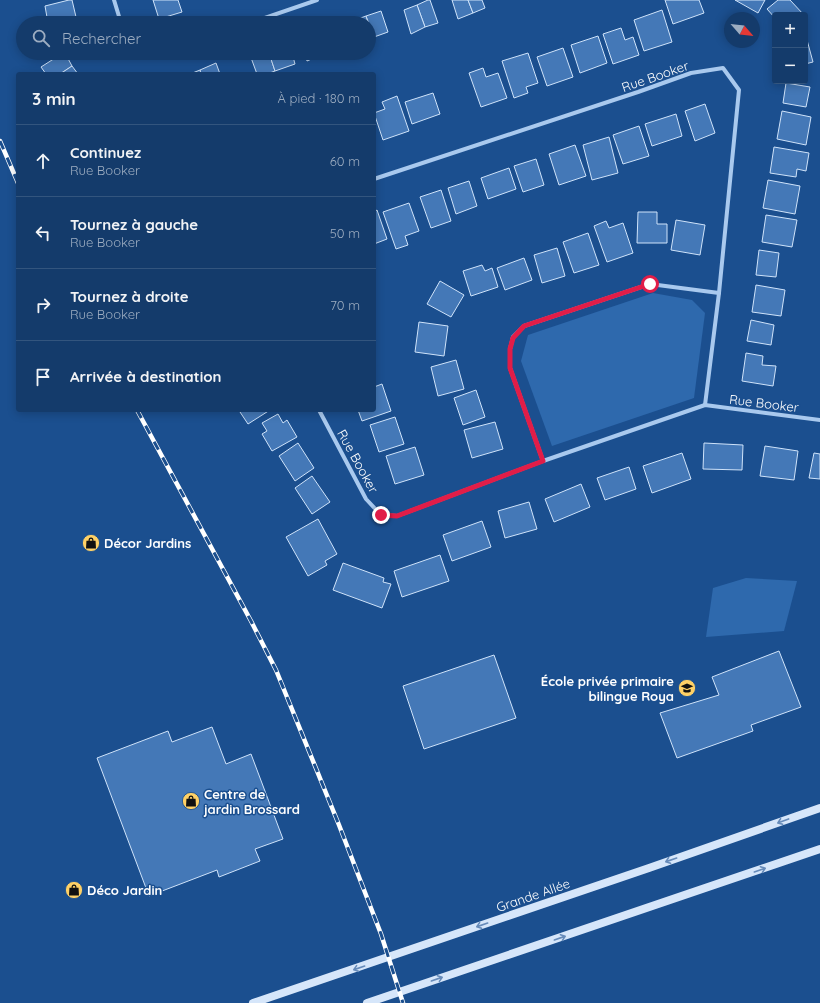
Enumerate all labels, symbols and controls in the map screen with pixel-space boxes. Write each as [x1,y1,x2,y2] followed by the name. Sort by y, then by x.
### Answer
[724,12,760,48] north arrow
[772,12,808,84] map controls
[772,12,808,48] button: +
[16,16,376,60] search box
[30,27,52,49] icon: search
[62,29,141,48] text: Rechercher
[772,48,808,84] button: −
[619,57,691,95] street label: Rue Booker
[32,88,76,109] text: 3 min
[278,90,360,106] text: À pied · 180 m
[70,143,141,162] text: Continuez
[32,150,54,172] icon: ahead
[330,153,360,169] text: 60 m
[70,162,140,178] text: Rue Booker
[70,215,198,234] text: Tournez à gauche
[32,222,54,244] icon: left
[330,225,360,241] text: 50 m
[70,234,140,250] text: Rue Booker
[641,275,659,293] route start
[70,287,189,306] text: Tournez à droite
[32,294,54,316] icon: right
[330,297,360,313] text: 70 m
[70,306,140,322] text: Rue Booker
[32,366,54,388] icon: arrive
[70,367,222,386] text: Arrivée à destination
[728,391,800,415] street label: Rue Booker
[334,426,382,496] street label: Rue Booker
[372,506,390,524] route end
[81,533,101,553] shop icon: Décor Jardins
[104,535,191,551] place label: Décor Jardins
[541,673,674,704] place label: École privée primaire bilingue Roya
[677,678,697,698] school or university icon: École privée primaire bilingue Roya
[203,786,300,817] place label: Centre de jardin Brossard
[181,791,201,811] shop icon: Centre de jardin Brossard
[778,817,790,825] one-way arrow
[665,857,677,865] one-way arrow
[753,866,765,874] one-way arrow
[494,875,572,915] street label: Grande Allée
[64,880,84,900] shop icon: Déco Jardin
[87,882,162,898] place label: Déco Jardin
[476,922,488,930] one-way arrow
[553,934,566,941] one-way arrow
[353,964,365,972] one-way arrow
[430,975,442,983] one-way arrow

